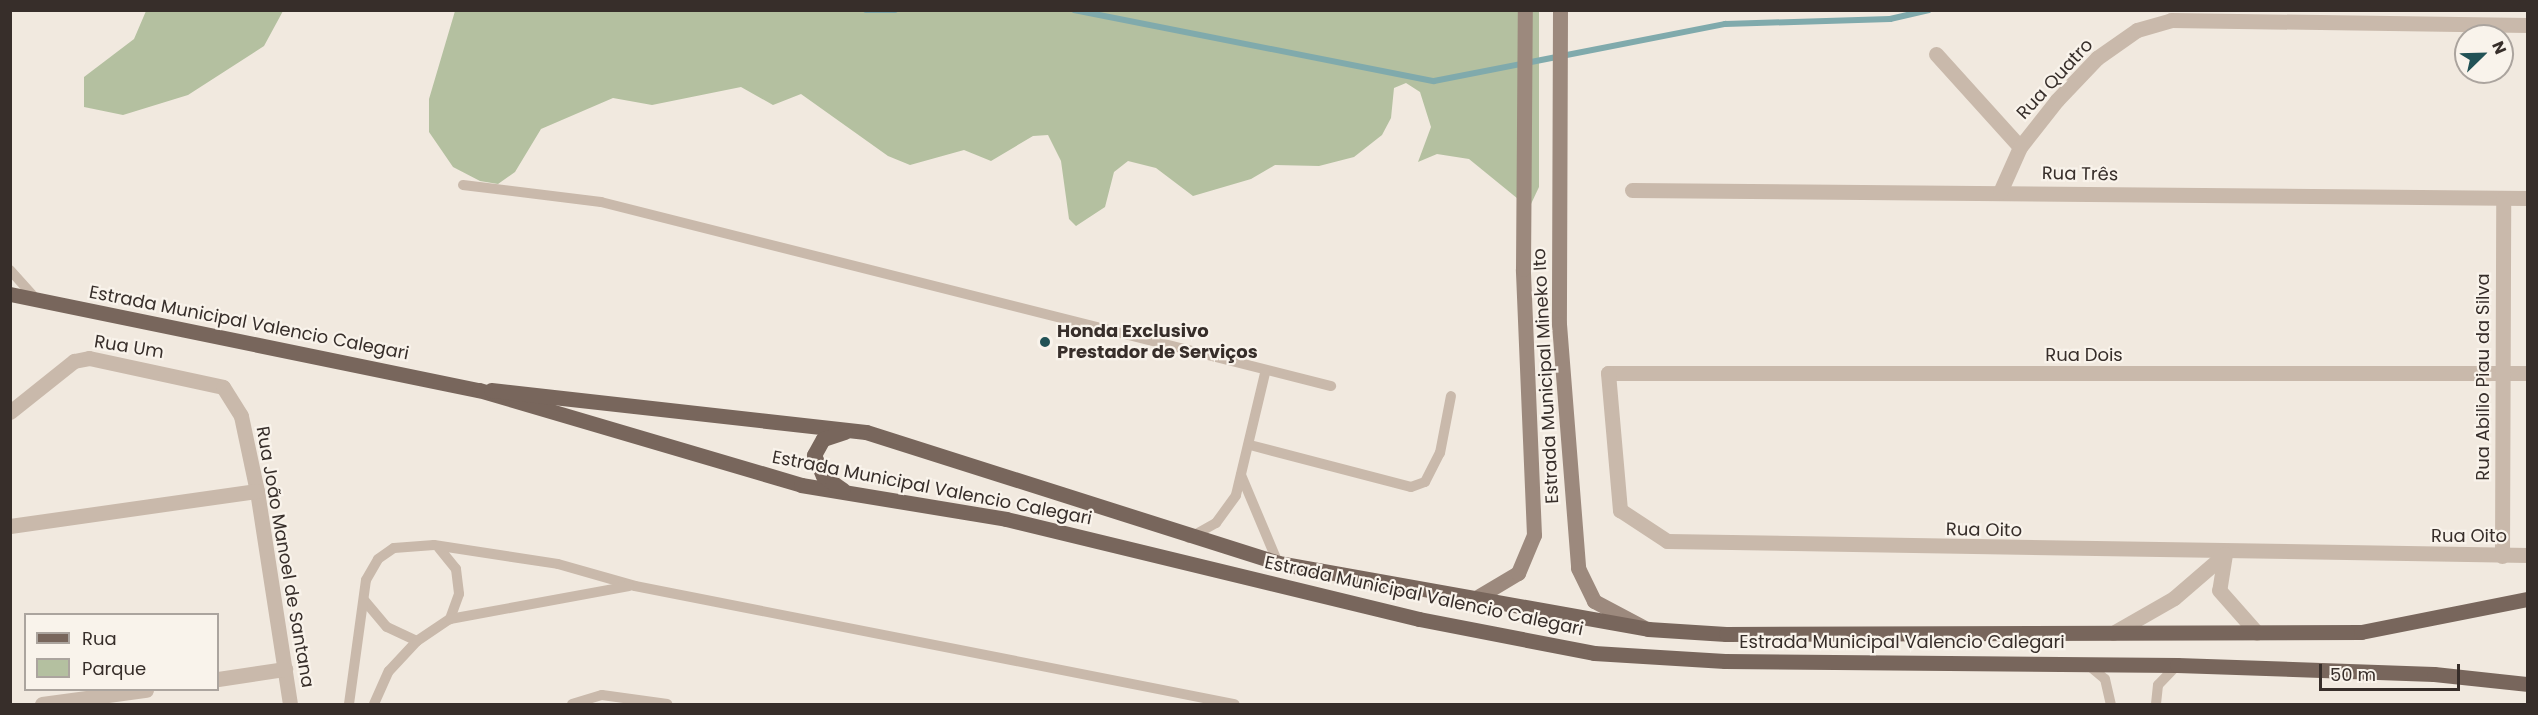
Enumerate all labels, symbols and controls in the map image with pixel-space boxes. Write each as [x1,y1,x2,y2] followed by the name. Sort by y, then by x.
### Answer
[2454,24,2514,84] north arrow
[2012,34,2098,124] street label: Rua Quatro
[2486,38,2512,58] text: N
[2042,163,2118,185] street label: Rua Três
[1529,248,1563,504] street label: Estrada Municipal Mineko Ito
[2472,273,2494,481] street label: Rua Abilio Piau da Silva
[87,281,411,365] street label: Estrada Municipal Valencio Calegari
[1057,321,1258,364] place label: Honda Exclusivo Prestador de Serviços
[93,331,165,363] street label: Rua Um
[1038,335,1052,349] marker: Honda Exclusivo Prestador de Serviços
[2045,344,2123,366] street label: Rua Dois
[251,425,319,689] street label: Rua João Manoel de Santana
[770,446,1094,530] street label: Estrada Municipal Valencio Calegari
[1946,519,2022,541] street label: Rua Oito
[2431,525,2507,547] street label: Rua Oito
[1263,552,1585,640] street label: Estrada Municipal Valencio Calegari
[24,613,219,691] legend
[82,626,117,651] text: Rua
[1739,631,2065,653] street label: Estrada Municipal Valencio Calegari
[2322,652,2463,690] scale bar
[82,656,146,681] text: Parque
[2330,662,2376,687] text: 50 m

